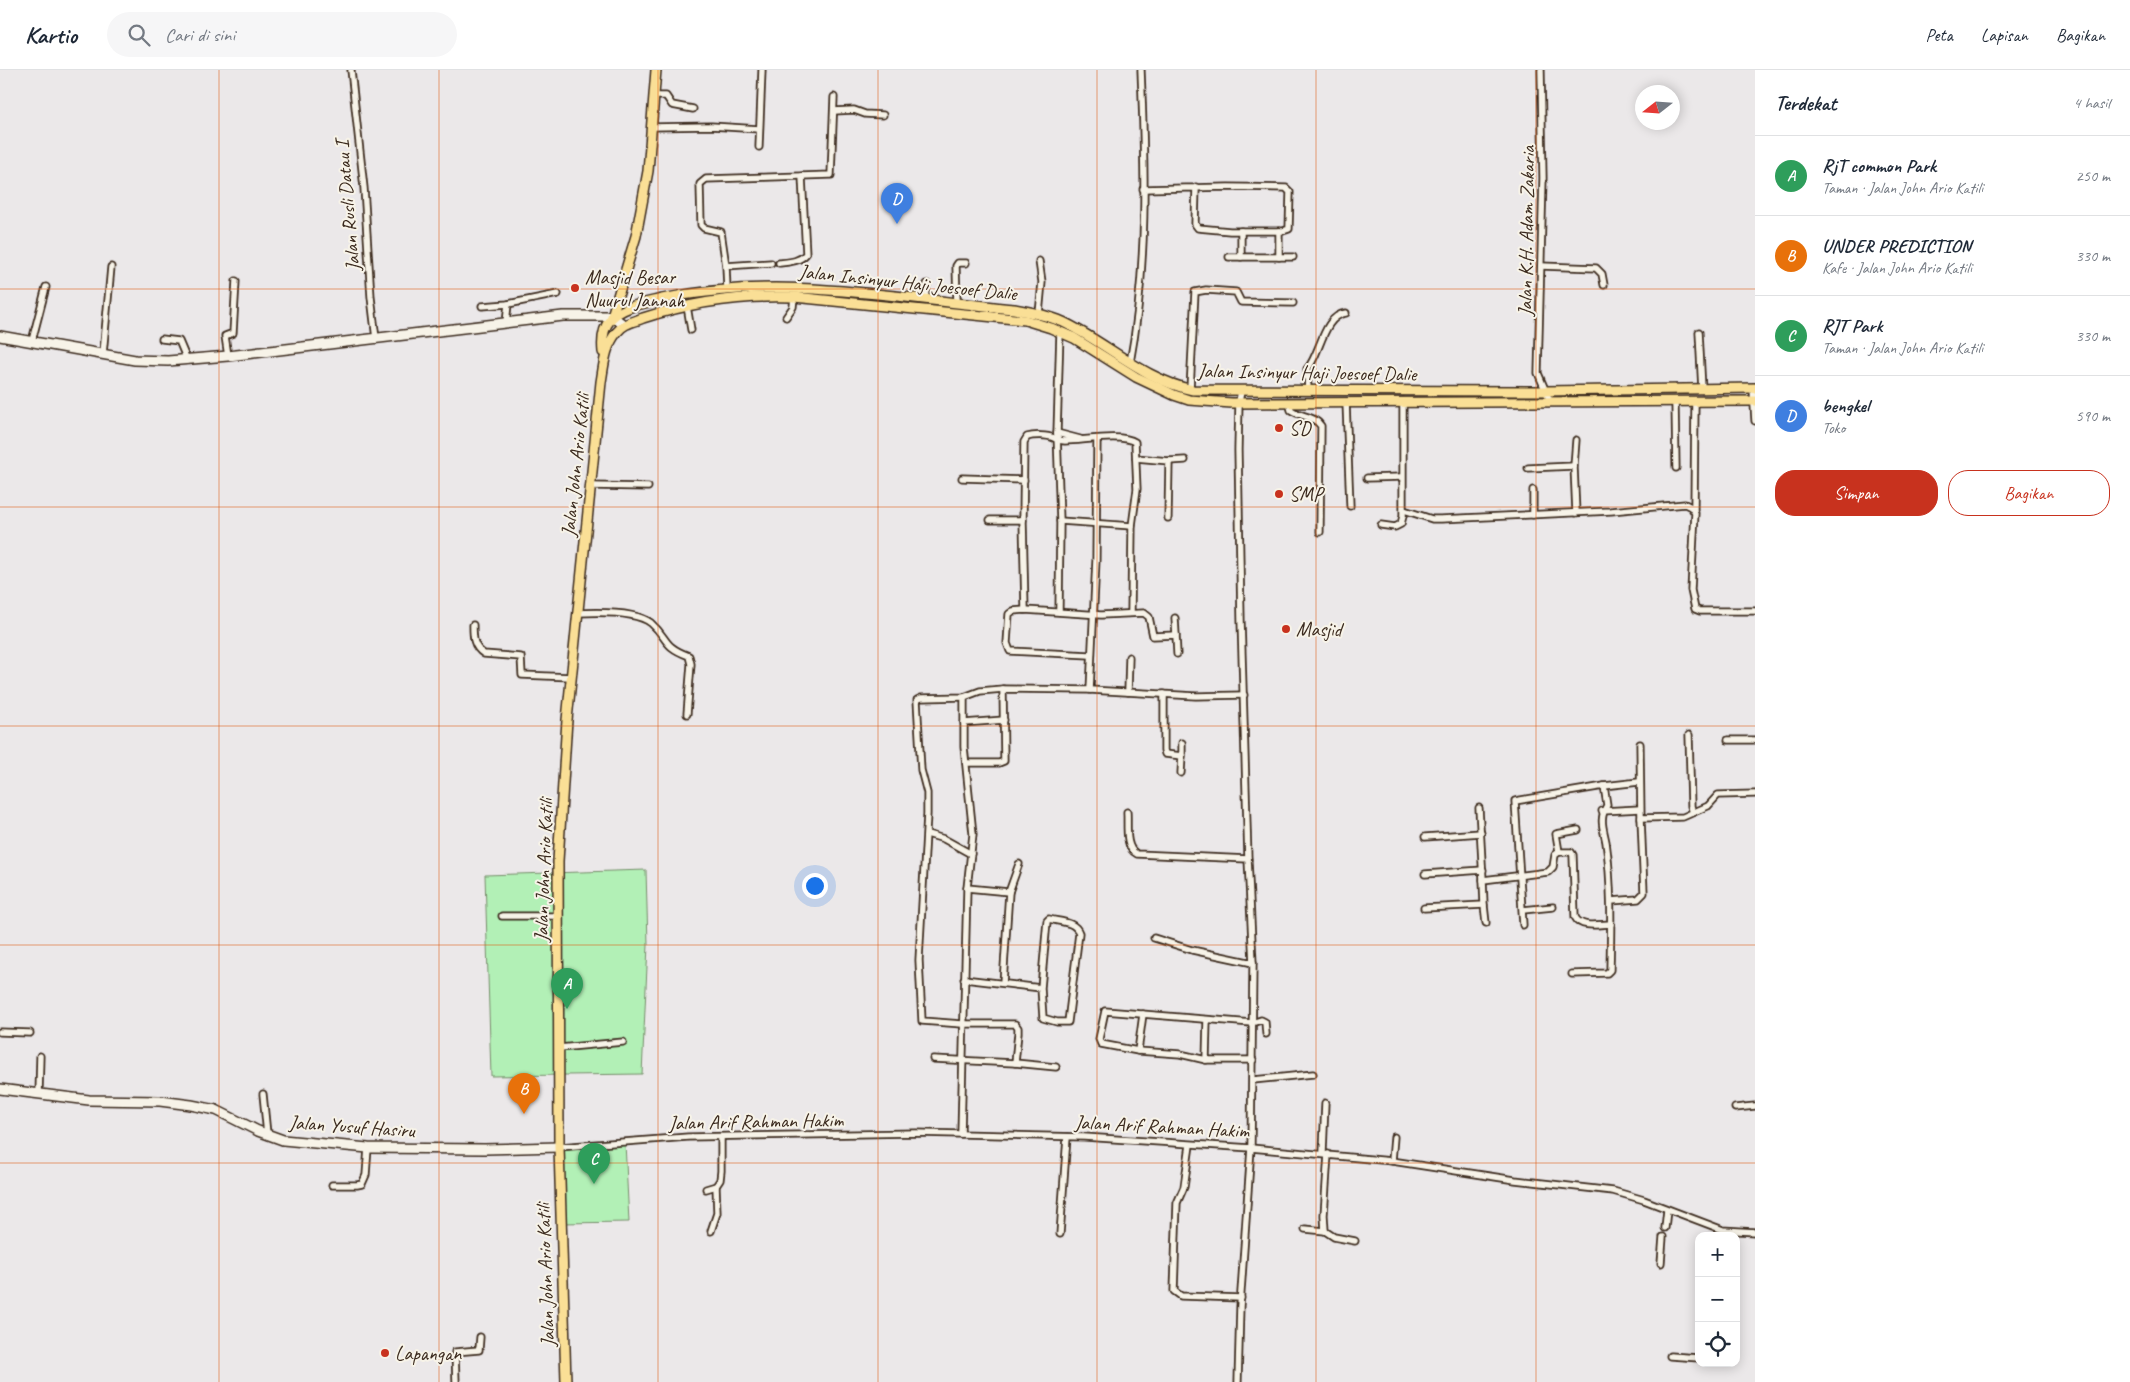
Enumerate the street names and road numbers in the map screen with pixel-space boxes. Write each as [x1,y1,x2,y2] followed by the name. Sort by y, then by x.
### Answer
[329,135,366,273] street label: Jalan Rusli Datau I
[1512,144,1541,317] street label: Jalan K.H. Adam Zakaria
[797,259,1019,307] street label: Jalan Insinyur Haji Joesoef Dalie
[1196,358,1418,387] street label: Jalan Insinyur Haji Joesoef Dalie
[555,390,596,539] street label: Jalan John Ario Katili
[528,796,559,943] street label: Jalan John Ario Katili
[667,1107,844,1136] street label: Jalan Arif Rahman Hakim
[1073,1109,1251,1144] street label: Jalan Arif Rahman Hakim
[287,1110,417,1143] street label: Jalan Yusuf Hasiru
[530,1200,561,1348] street label: Jalan John Ario Katili

